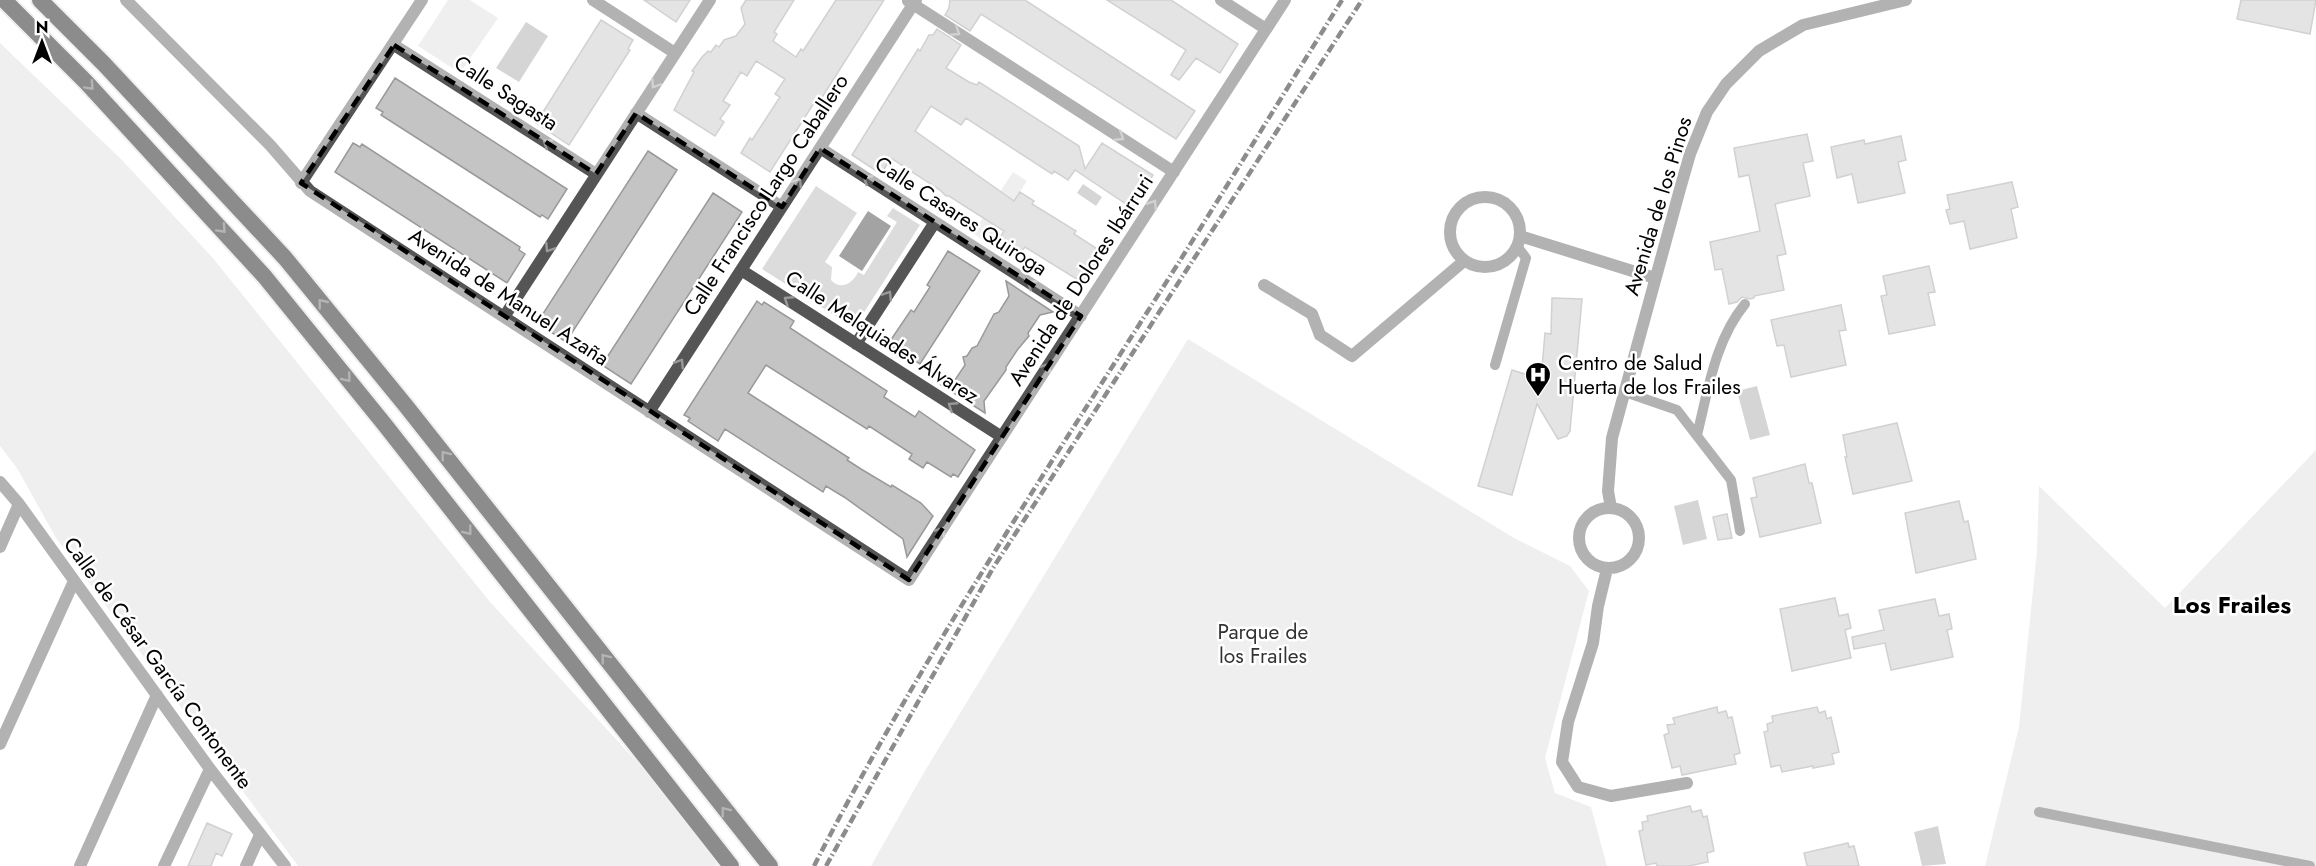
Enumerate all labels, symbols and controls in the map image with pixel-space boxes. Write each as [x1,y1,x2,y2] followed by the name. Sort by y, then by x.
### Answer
[12,12,72,72] north arrow
[36,16,48,39] text: N
[950,24,960,36] one-way arrow
[448,48,564,138] street label: Calle Sagasta
[676,68,856,322] street label: Calle Francisco Largo Caballero
[651,77,662,88] one-way arrow
[83,79,94,89] one-way arrow
[1617,113,1699,299] street label: Avenida de los Pinos
[1113,130,1124,141] one-way arrow
[543,138,553,150] one-way arrow
[869,149,1053,283] street label: Calle Casares Quiroga
[1001,169,1161,391] street label: Avenida de Dolores Ibárruri
[863,174,873,186] one-way arrow
[791,178,802,189] one-way arrow
[1146,200,1157,211] one-way arrow
[403,221,615,373] street label: Avenida de Manuel Azaña
[215,223,226,233] one-way arrow
[545,241,556,252] one-way arrow
[779,263,985,411] street label: Calle Melquiades Álvarez
[1027,280,1038,291] one-way arrow
[881,291,892,302] one-way arrow
[784,296,795,307] one-way arrow
[318,299,329,310] one-way arrow
[1558,348,1741,402] place label: Centro de Salud Huerta de los Frailes
[673,359,685,369] one-way arrow
[1523,360,1553,398] hospital icon: Centro de Salud Huerta de los Frailes
[1040,363,1051,374] one-way arrow
[340,371,351,382] one-way arrow
[948,401,958,413] one-way arrow
[441,451,452,462] one-way arrow
[461,524,472,535] one-way arrow
[933,527,945,537] one-way arrow
[56,531,260,795] street label: Calle de César García Contonente
[2173,587,2291,622] district label: Los Frailes
[1218,617,1309,671] park label: Parque de los Frailes
[601,653,612,664] one-way arrow
[722,807,733,818] one-way arrow

